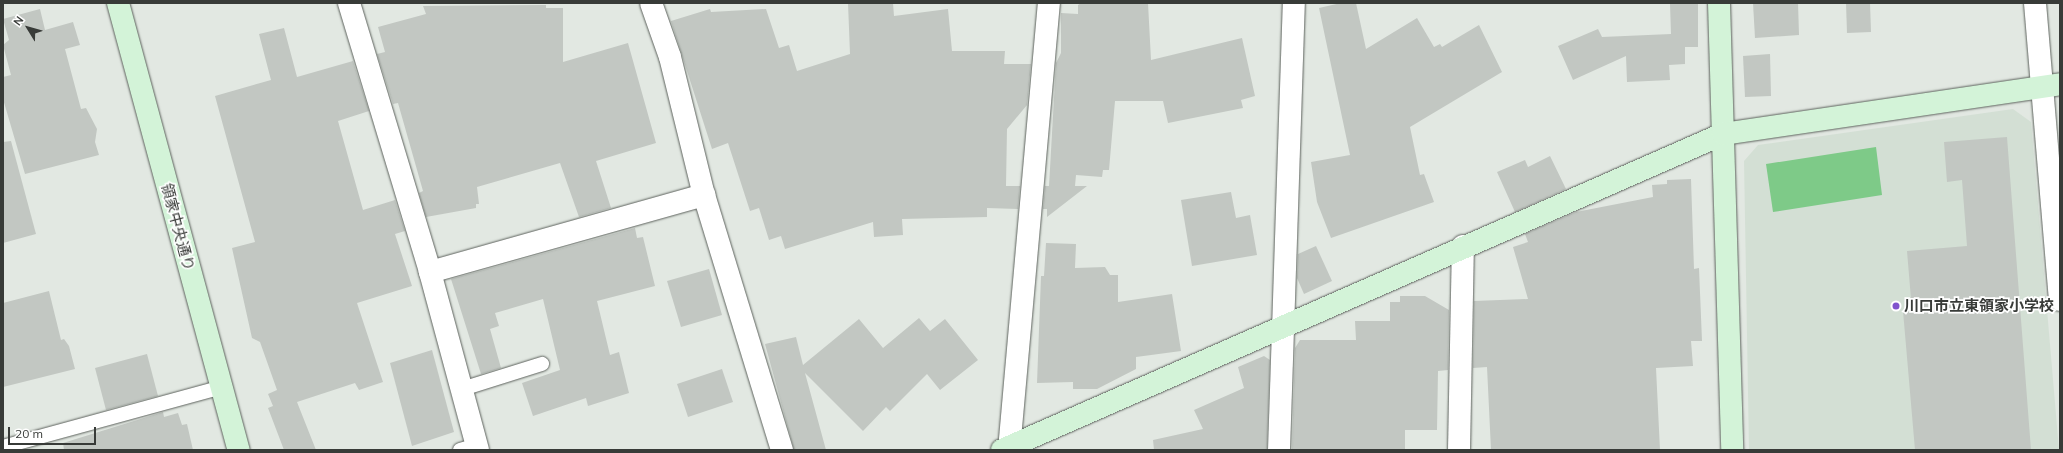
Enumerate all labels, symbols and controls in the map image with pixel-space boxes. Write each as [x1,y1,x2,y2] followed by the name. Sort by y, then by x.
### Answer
[8,8,48,48] north arrow
[10,13,27,28] text: N
[158,181,198,273] street label: 領家中央通り
[1904,297,2054,315] place label: 川口市立東領家小学校
[1891,301,1901,311] marker: 川口市立東領家小学校
[10,419,98,445] scale bar
[15,426,43,441] text: 20 m

